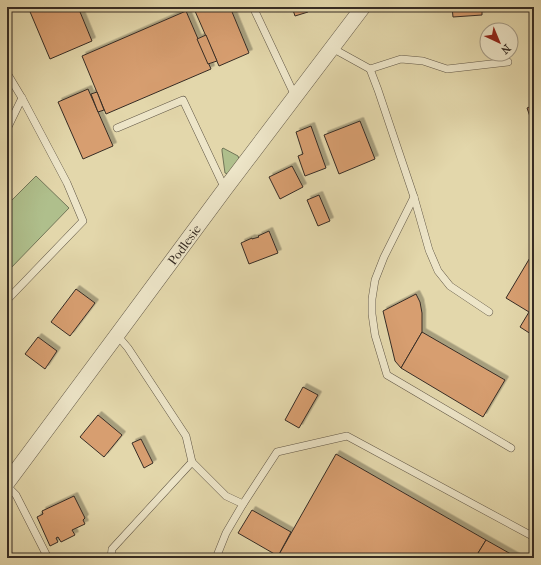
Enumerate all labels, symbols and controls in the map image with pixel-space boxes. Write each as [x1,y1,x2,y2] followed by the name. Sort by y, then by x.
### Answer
[479,22,519,62] north arrow
[498,41,513,57] text: N
[165,221,204,268] street label: Podlesie

